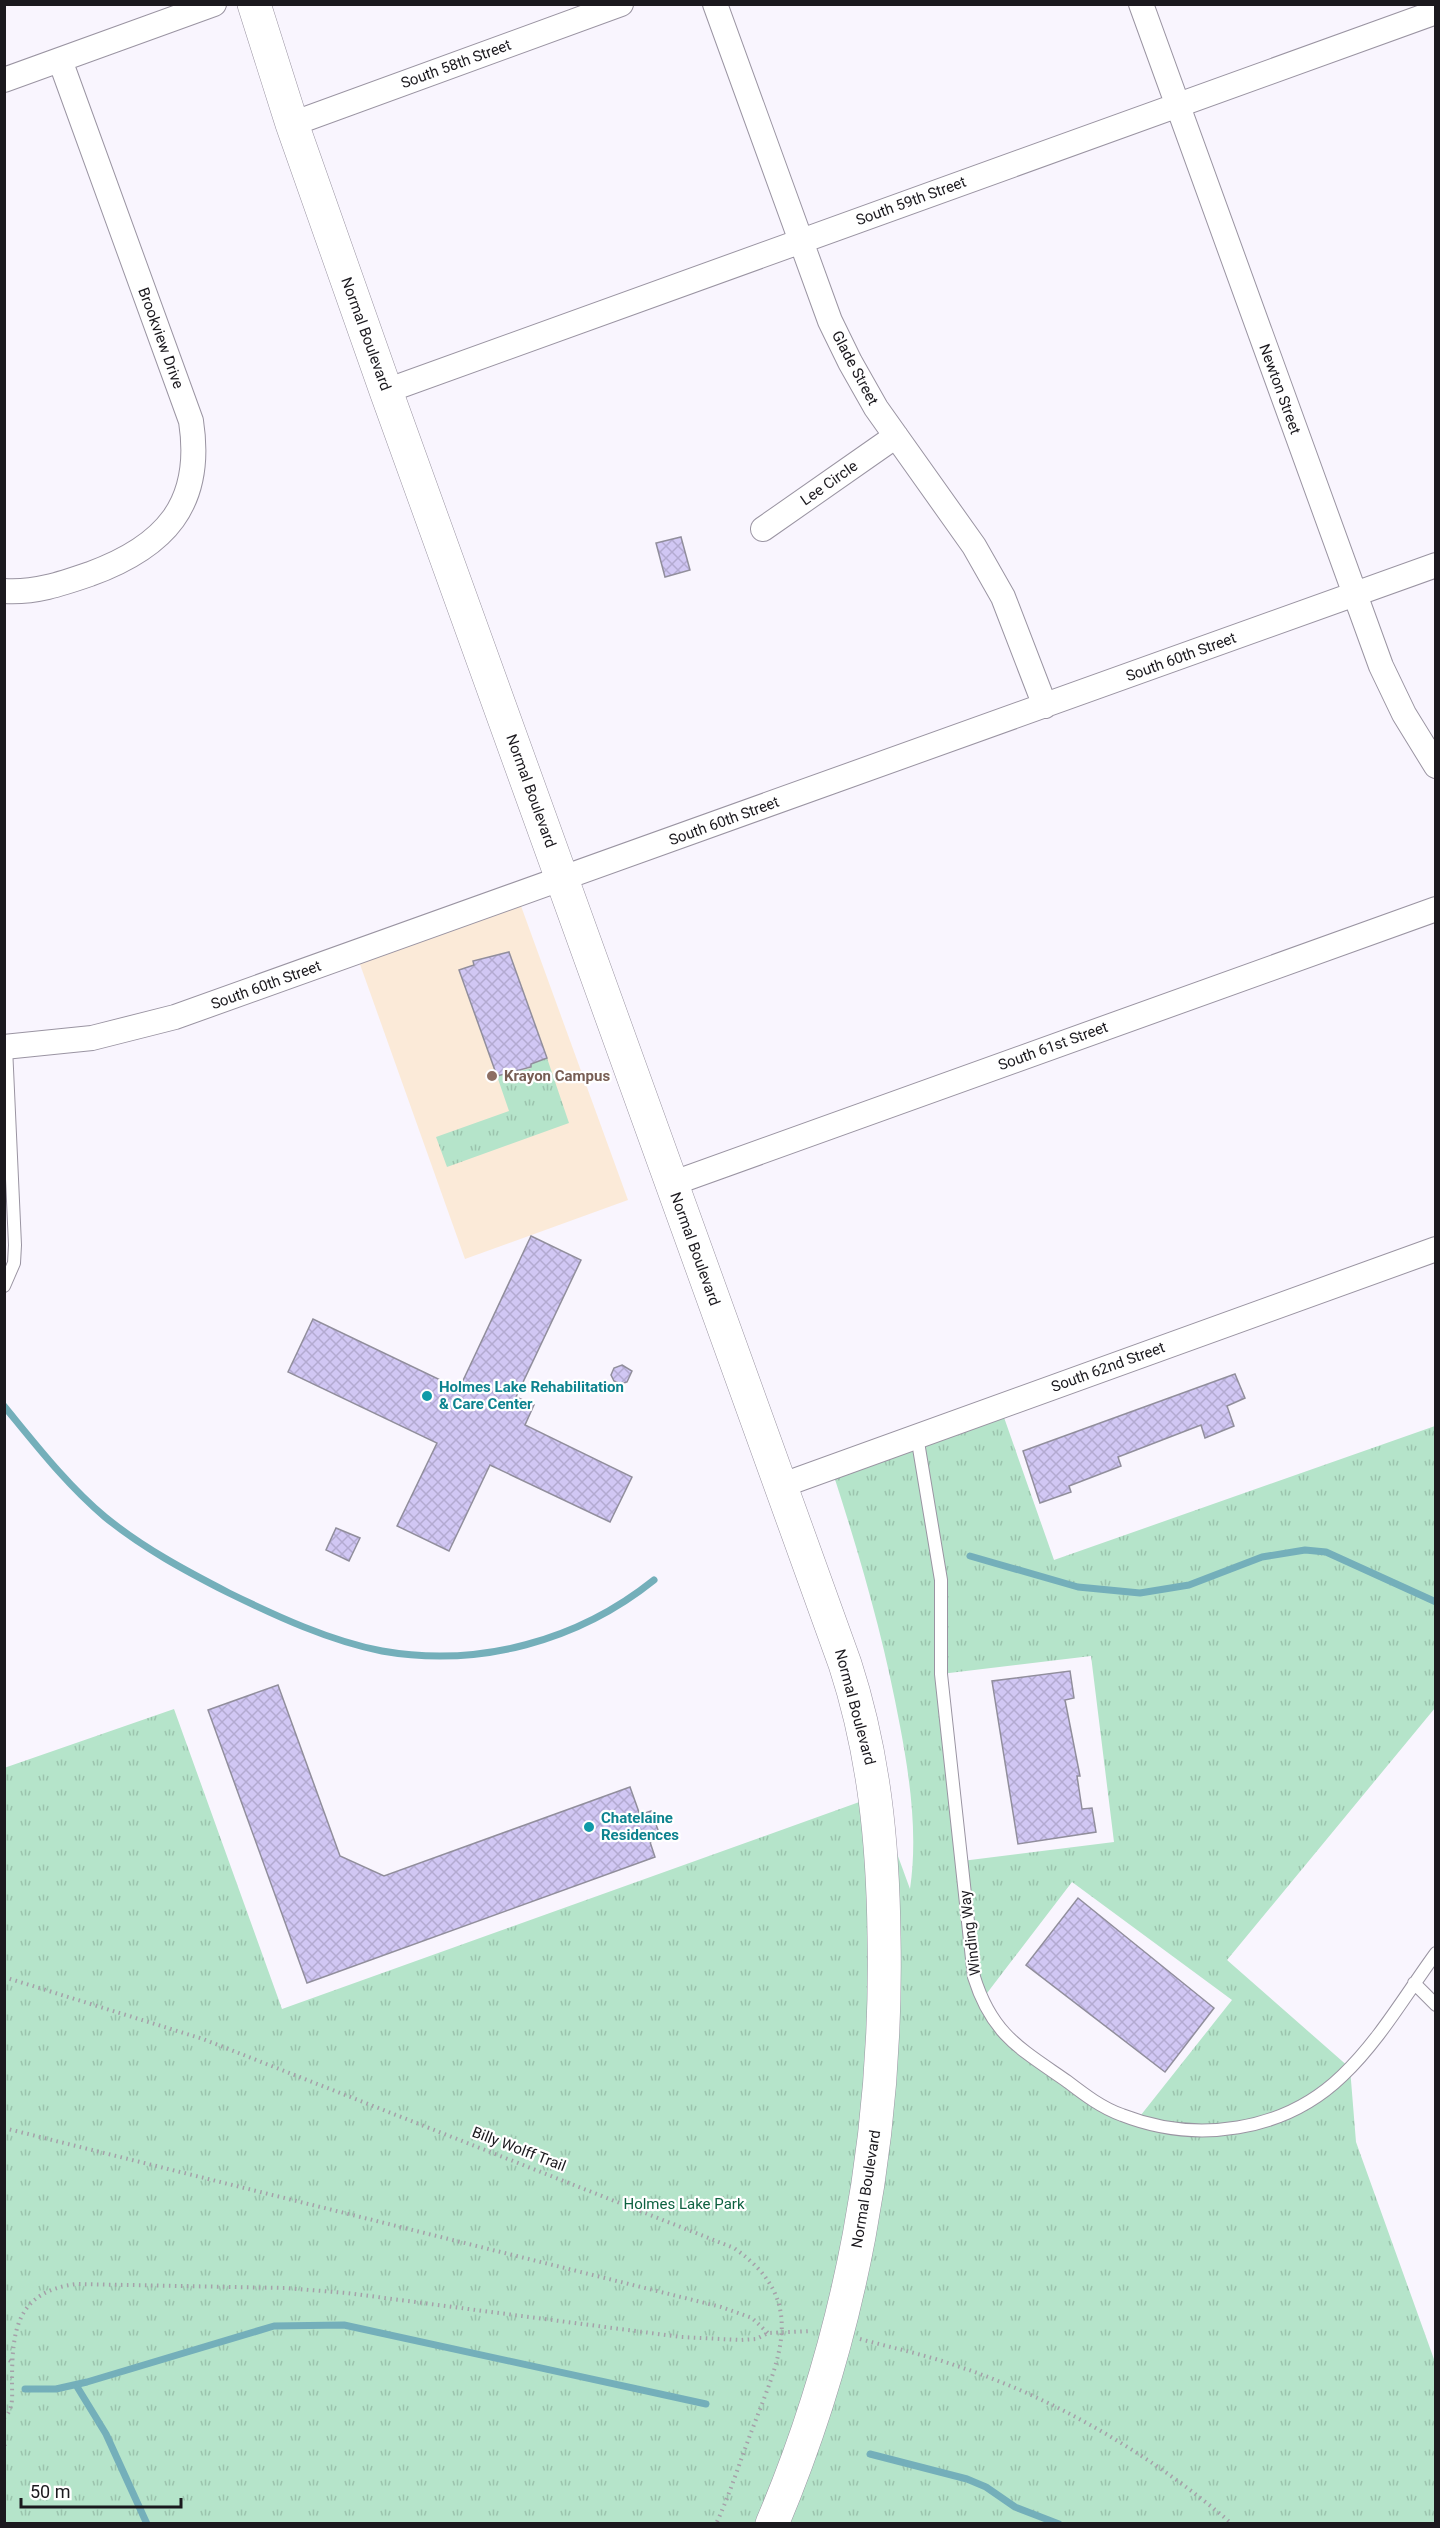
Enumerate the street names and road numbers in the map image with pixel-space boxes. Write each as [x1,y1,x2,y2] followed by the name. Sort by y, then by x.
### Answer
[398,36,514,92] street label: South 58th Street
[853,173,969,229] street label: South 59th Street
[337,275,395,393] street label: Normal Boulevard
[134,285,188,391] street label: Brookview Drive
[828,328,882,408] street label: Glade Street
[1255,341,1305,437] street label: Newton Street
[797,457,861,509] street label: Lee Circle
[1123,629,1239,685] street label: South 60th Street
[502,732,560,850] street label: Normal Boulevard
[666,793,782,849] street label: South 60th Street
[208,957,324,1013] street label: South 60th Street
[996,1018,1110,1074] street label: South 61st Street
[666,1190,724,1308] street label: Normal Boulevard
[1049,1338,1167,1396] street label: South 62nd Street
[831,1647,879,1767] street label: Normal Boulevard
[956,1889,984,1977] street label: Winding Way
[470,2123,568,2175] street label: Billy Wolff Trail
[848,2129,884,2249] street label: Normal Boulevard

